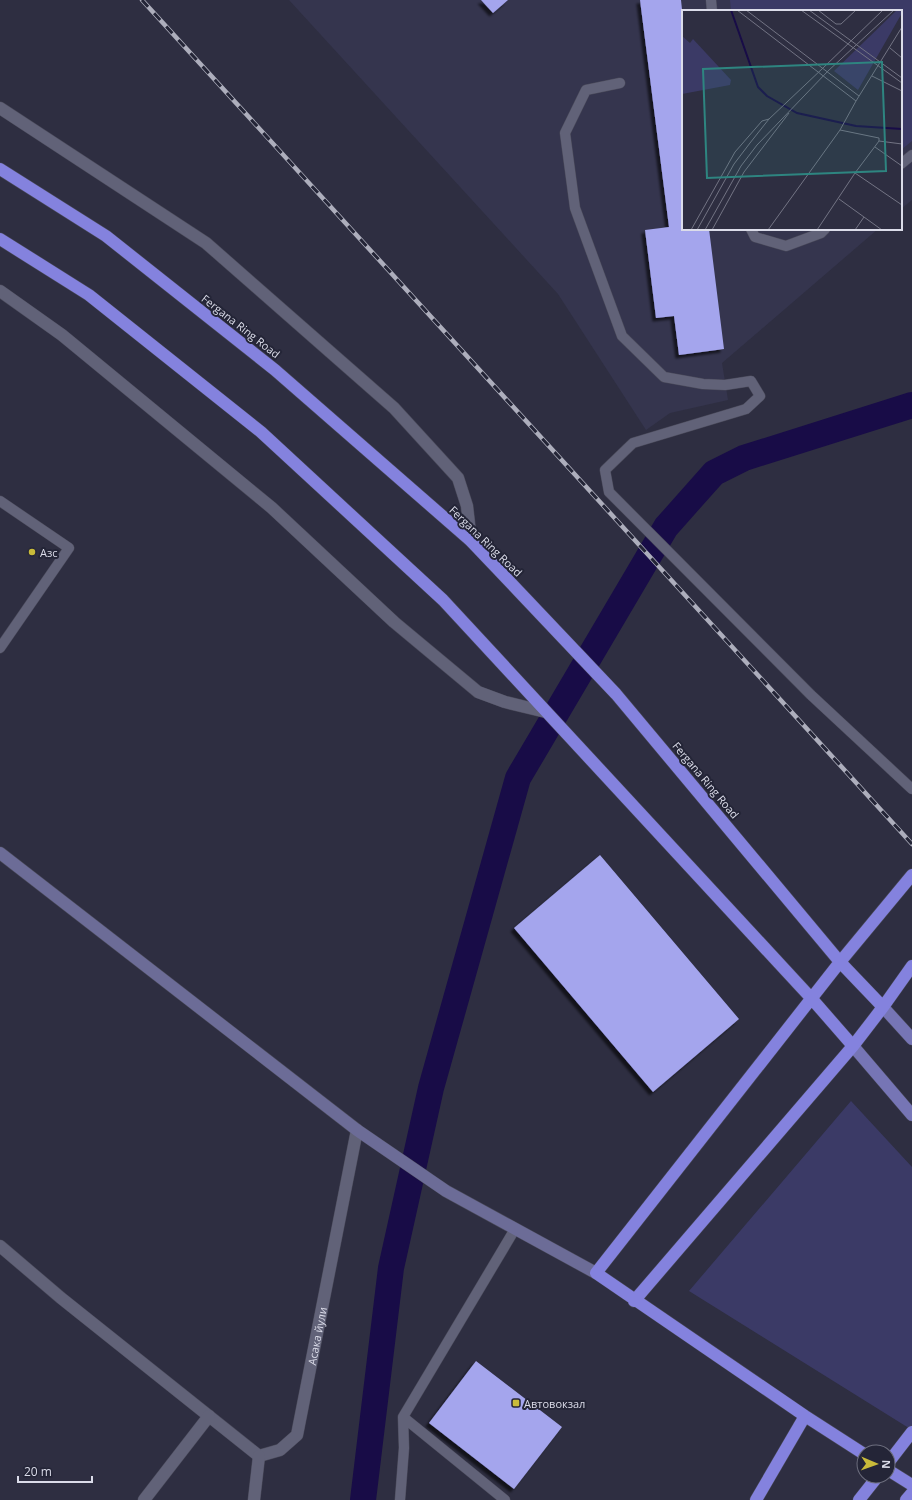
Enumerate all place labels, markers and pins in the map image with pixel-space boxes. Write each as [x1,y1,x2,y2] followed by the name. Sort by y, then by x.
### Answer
[40,545,58,560] place label: Азс
[27,547,37,557] marker: Азс
[524,1396,585,1411] place label: Автовокзал
[511,1398,521,1408] marker: Автовокзал

